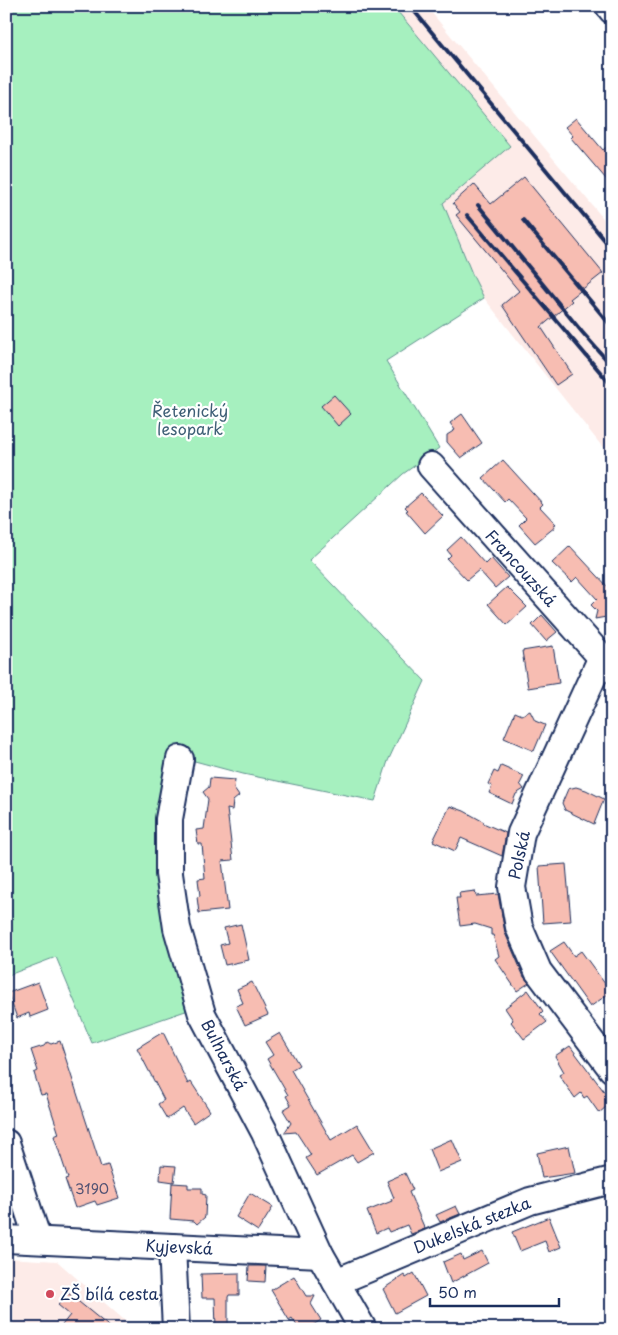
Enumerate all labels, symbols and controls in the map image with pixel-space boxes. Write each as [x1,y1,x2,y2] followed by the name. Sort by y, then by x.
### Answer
[152,398,228,440] park label: Řetenický lesopark
[481,524,563,611] street label: Francouzská
[501,828,535,881] street label: Polská
[196,1015,254,1094] street label: Bulharská
[75,1178,109,1199] house number: 3190
[409,1190,534,1259] street label: Dukelská stezka
[145,1232,213,1260] street label: Kyjevská
[430,1275,559,1307] scale bar
[438,1280,477,1303] text: 50 m
[60,1281,159,1305] place label: ZŠ bílá cesta
[44,1288,56,1300] marker: ZŠ bílá cesta

